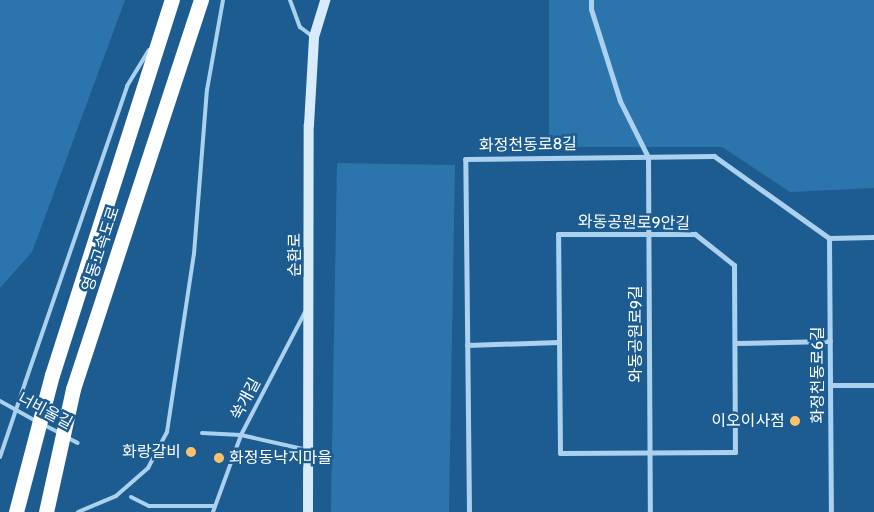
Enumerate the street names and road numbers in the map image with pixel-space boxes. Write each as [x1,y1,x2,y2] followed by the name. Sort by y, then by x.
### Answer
[479,135,577,155] street label: 화정천동로8길
[78,204,124,294] street label: 영동고속도로
[578,212,690,234] street label: 와동공원로9안길
[285,233,305,277] street label: 순환로
[626,285,646,383] street label: 와동공원로9길
[808,326,828,424] street label: 화정천동로6길
[227,375,265,423] street label: 쑥개길
[14,389,76,433] street label: 너비울길

